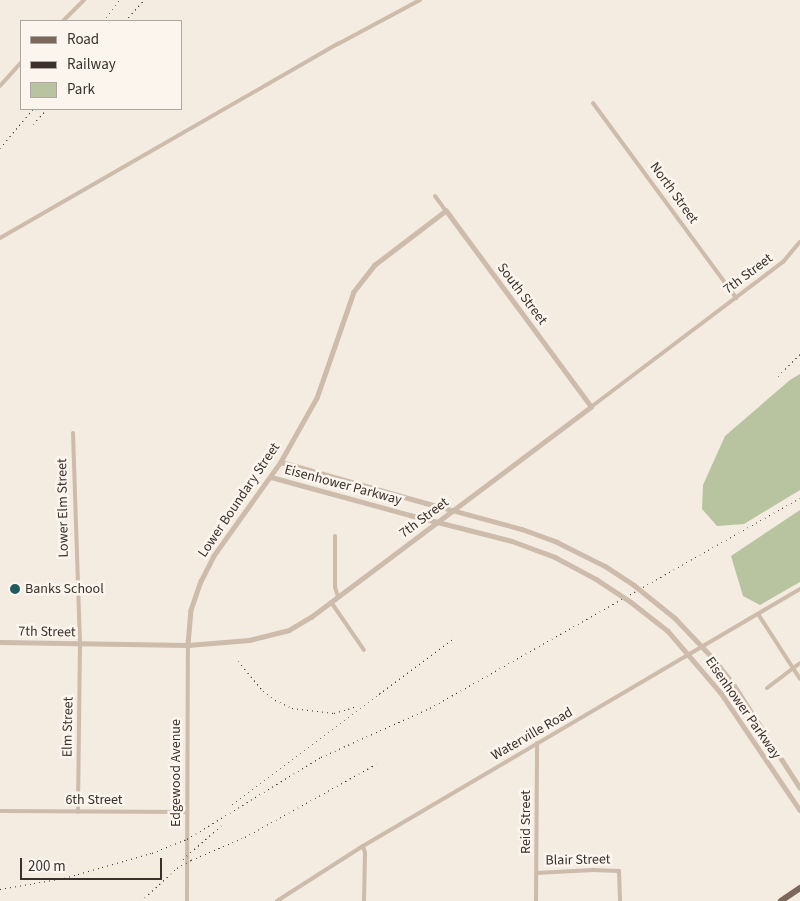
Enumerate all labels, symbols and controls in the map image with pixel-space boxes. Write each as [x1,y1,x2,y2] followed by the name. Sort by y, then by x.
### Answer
[20,20,182,110] legend
[67,29,99,50] text: Road
[67,54,116,75] text: Railway
[67,79,95,100] text: Park
[646,159,702,227] street label: North Street
[720,250,776,298] street label: 7th Street
[493,260,551,328] street label: South Street
[194,440,284,560] street label: Lower Boundary Street
[54,458,72,558] street label: Lower Elm Street
[283,461,403,509] street label: Eisenhower Parkway
[396,494,452,542] street label: 7th Street
[25,581,104,597] place label: Banks School
[9,583,21,595] marker: Banks School
[18,623,76,641] street label: 7th Street
[701,654,785,762] street label: Eisenhower Parkway
[59,697,77,757] street label: Elm Street
[488,704,576,764] street label: Waterville Road
[168,719,184,827] street label: Edgewood Avenue
[518,790,534,854] street label: Reid Street
[65,792,123,808] street label: 6th Street
[22,848,165,880] scale bar
[545,851,611,869] street label: Blair Street
[28,856,66,877] text: 200 m

